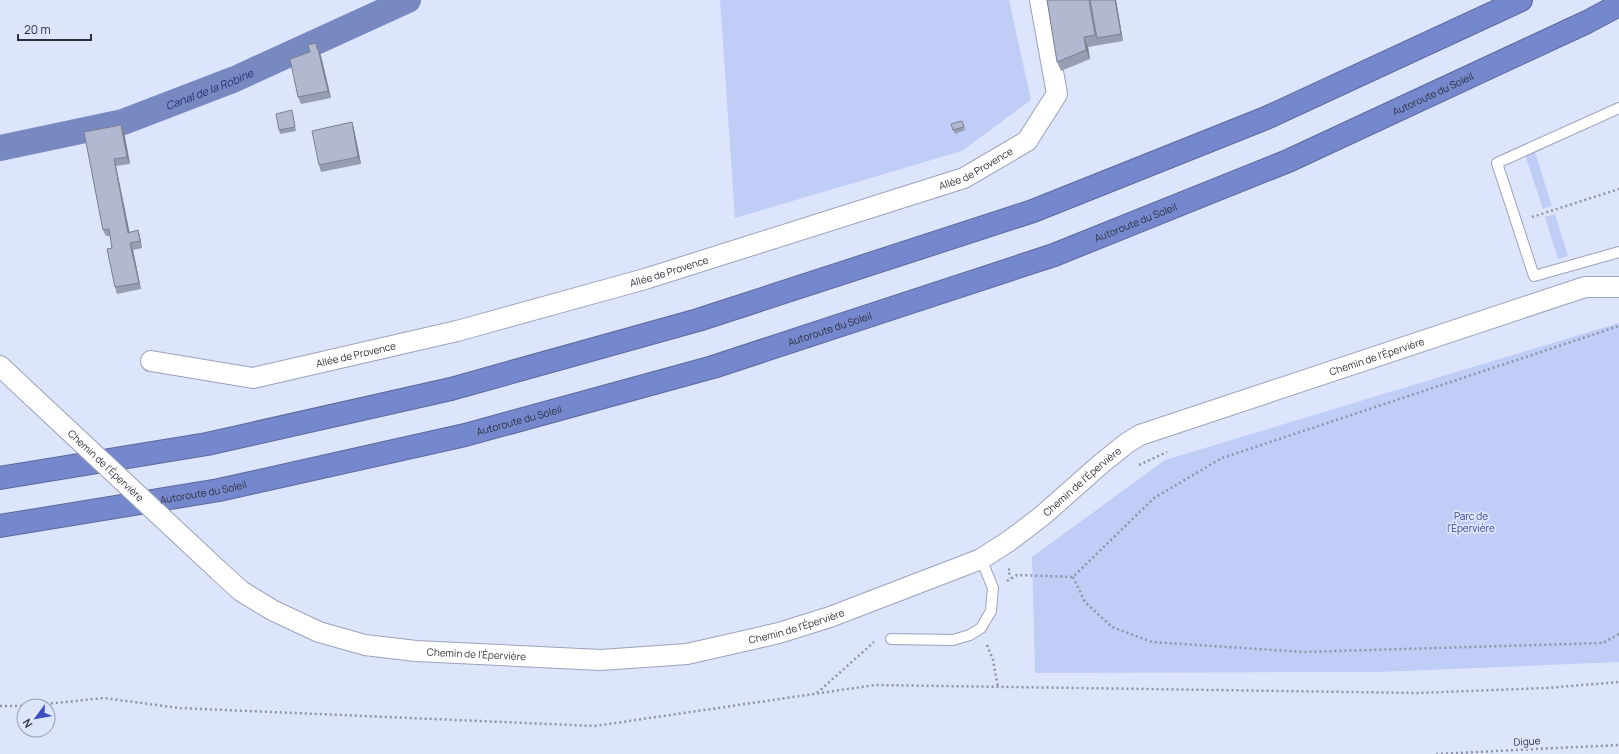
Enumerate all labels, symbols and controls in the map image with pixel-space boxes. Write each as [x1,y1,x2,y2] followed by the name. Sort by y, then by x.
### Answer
[18,16,91,42] scale bar
[24,21,51,38] text: 20 m
[163,64,256,113] water label: Canal de la Robine
[1390,69,1476,119] street label: Autoroute du Soleil
[937,144,1015,193] street label: Allée de Provence
[1092,199,1179,245] street label: Autoroute du Soleil
[628,252,710,290] street label: Allée de Provence
[786,308,874,349] street label: Autoroute du Soleil
[1327,334,1426,379] street label: Chemin de l'Épervière
[315,338,397,370] street label: Allée de Provence
[475,402,563,439] street label: Autoroute du Soleil
[65,426,147,504] street label: Chemin de l'Épervière
[1040,443,1124,519] street label: Chemin de l'Épervière
[159,477,248,507] street label: Autoroute du Soleil
[1447,509,1495,535] park label: Parc de l'Épervière
[747,605,847,647] street label: Chemin de l'Épervière
[426,645,526,663] street label: Chemin de l'Épervière
[16,698,56,738] north arrow
[19,716,36,731] text: N
[1513,733,1541,749] street label: Digue

